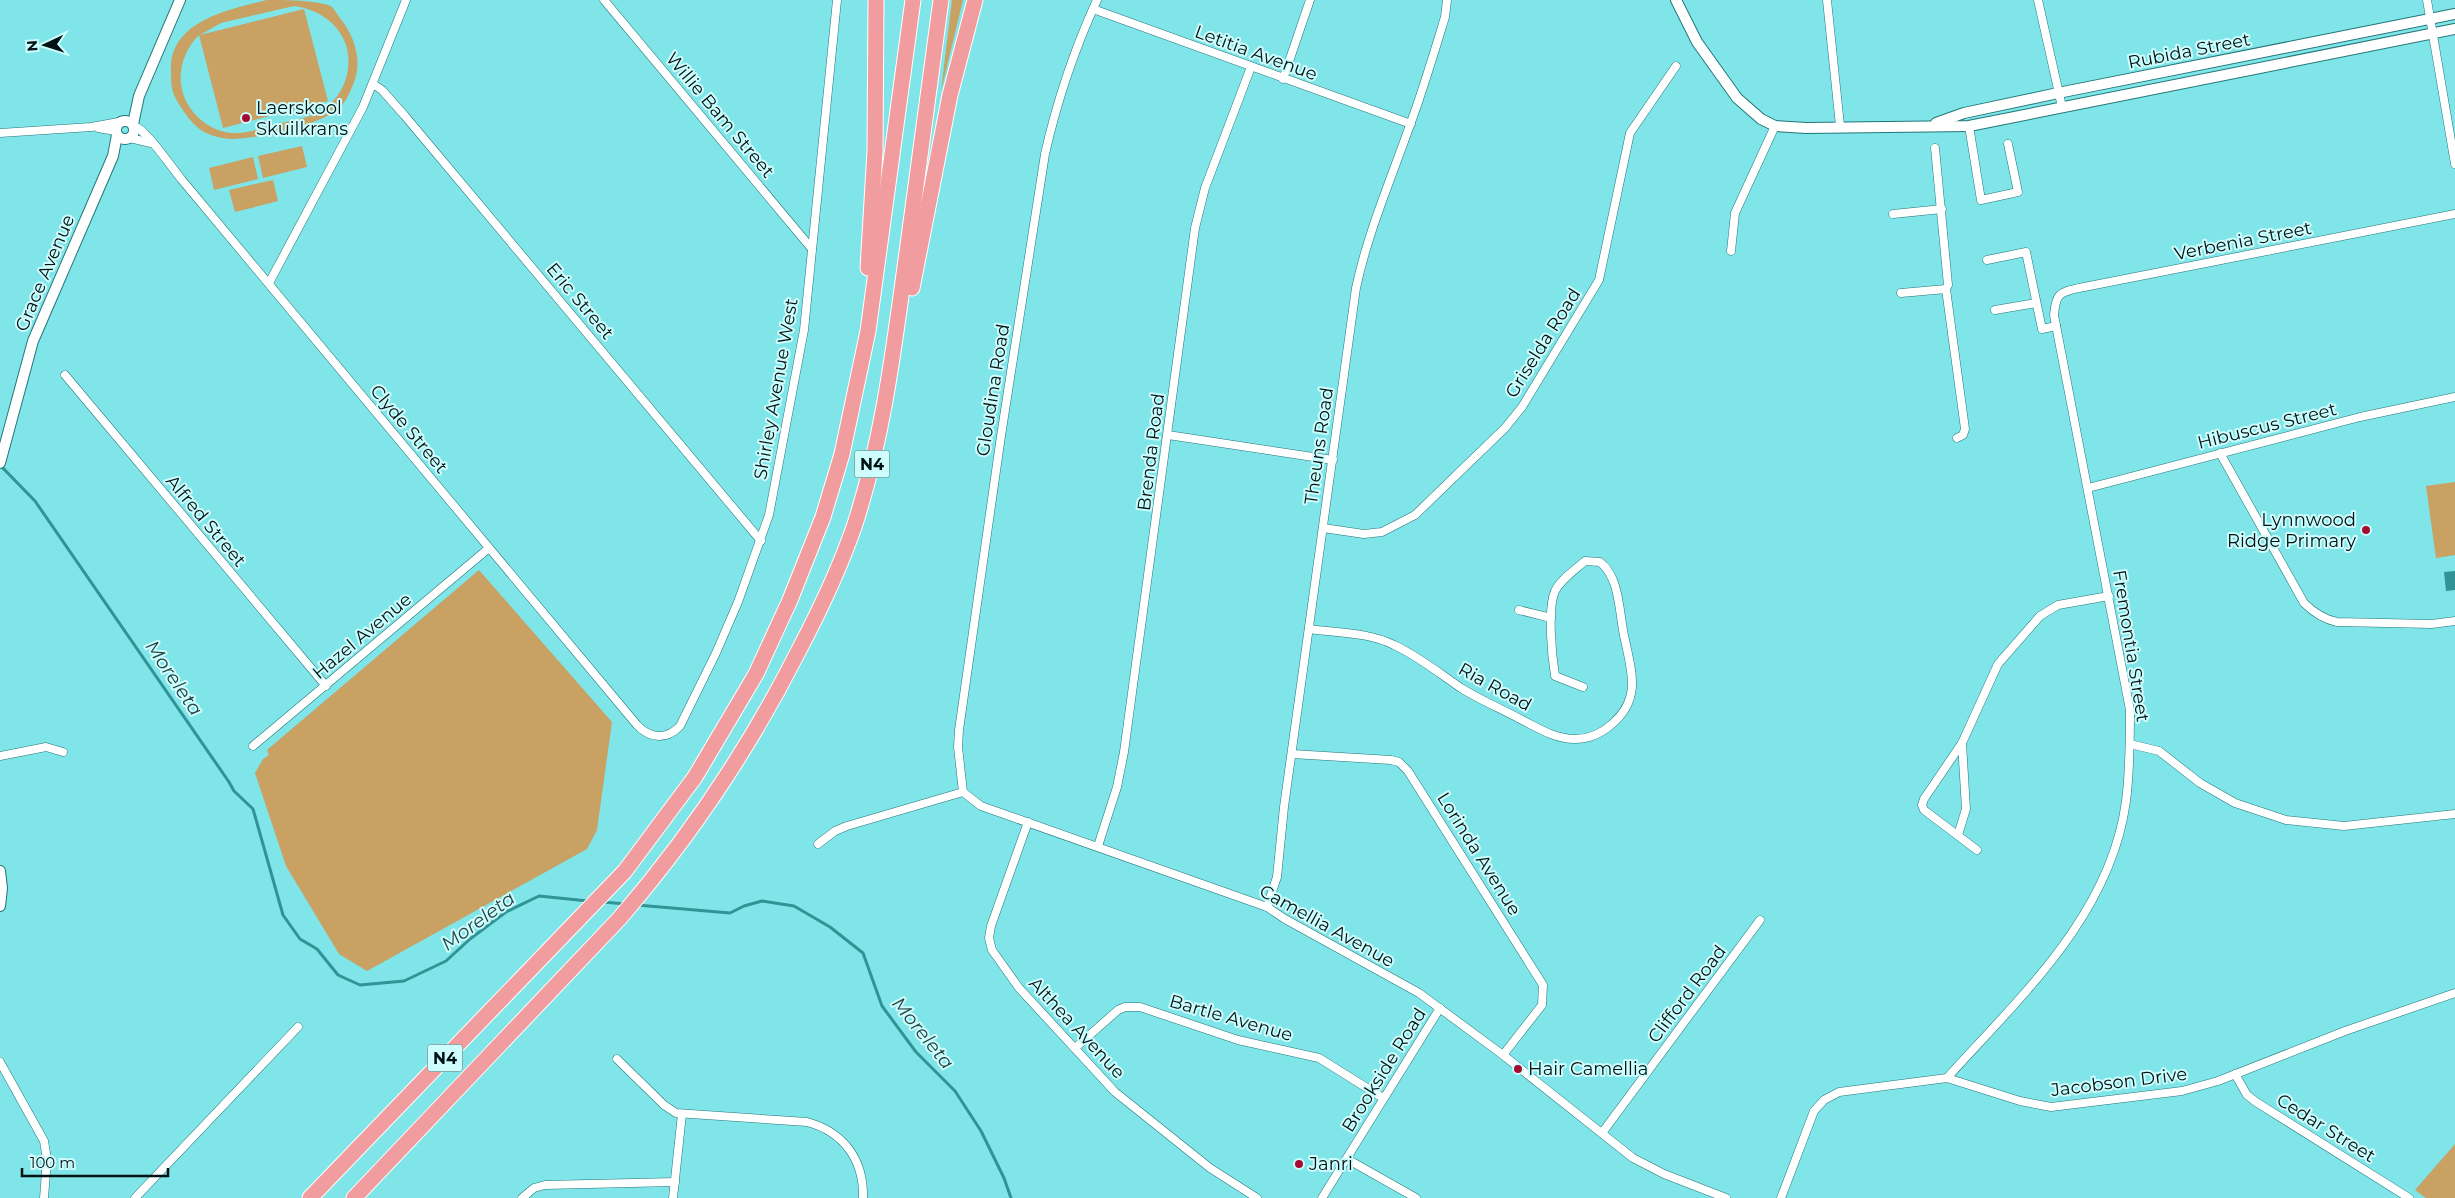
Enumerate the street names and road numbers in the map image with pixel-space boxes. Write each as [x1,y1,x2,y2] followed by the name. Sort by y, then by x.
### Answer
[1192,21,1320,85] street label: Letitia Avenue
[2126,28,2252,74] street label: Rubida Street
[661,48,779,182] street label: Willie Bam Street
[11,211,79,335] street label: Grace Avenue
[2172,217,2314,265] street label: Verbenia Street
[542,258,618,344] street label: Eric Street
[1501,284,1585,402] street label: Griselda Road
[749,297,803,481] street label: Shirley Avenue West
[972,322,1014,458] street label: Gloudina Road
[365,380,453,478] street label: Clyde Street
[1300,386,1338,506] street label: Theuns Road
[1133,392,1169,512] street label: Brenda Road
[2195,398,2339,454] street label: Hibuscus Street
[854,450,890,478] road number: N4
[161,471,251,571] street label: Alfred Street
[2108,568,2154,724] street label: Fremontia Street
[308,588,416,684] street label: Hazel Avenue
[1455,658,1535,716] street label: Ria Road
[1432,788,1526,920] street label: Lorinda Avenue
[1256,880,1398,972] street label: Camellia Avenue
[1643,941,1731,1047] street label: Clifford Road
[1024,973,1130,1083] street label: Althea Avenue
[1167,990,1295,1046] street label: Bartle Avenue
[1337,1004,1431,1136] street label: Brookside Road
[428,1044,462,1072] road number: N4
[2049,1063,2189,1101] street label: Jacobson Drive
[2273,1089,2379,1167] street label: Cedar Street

